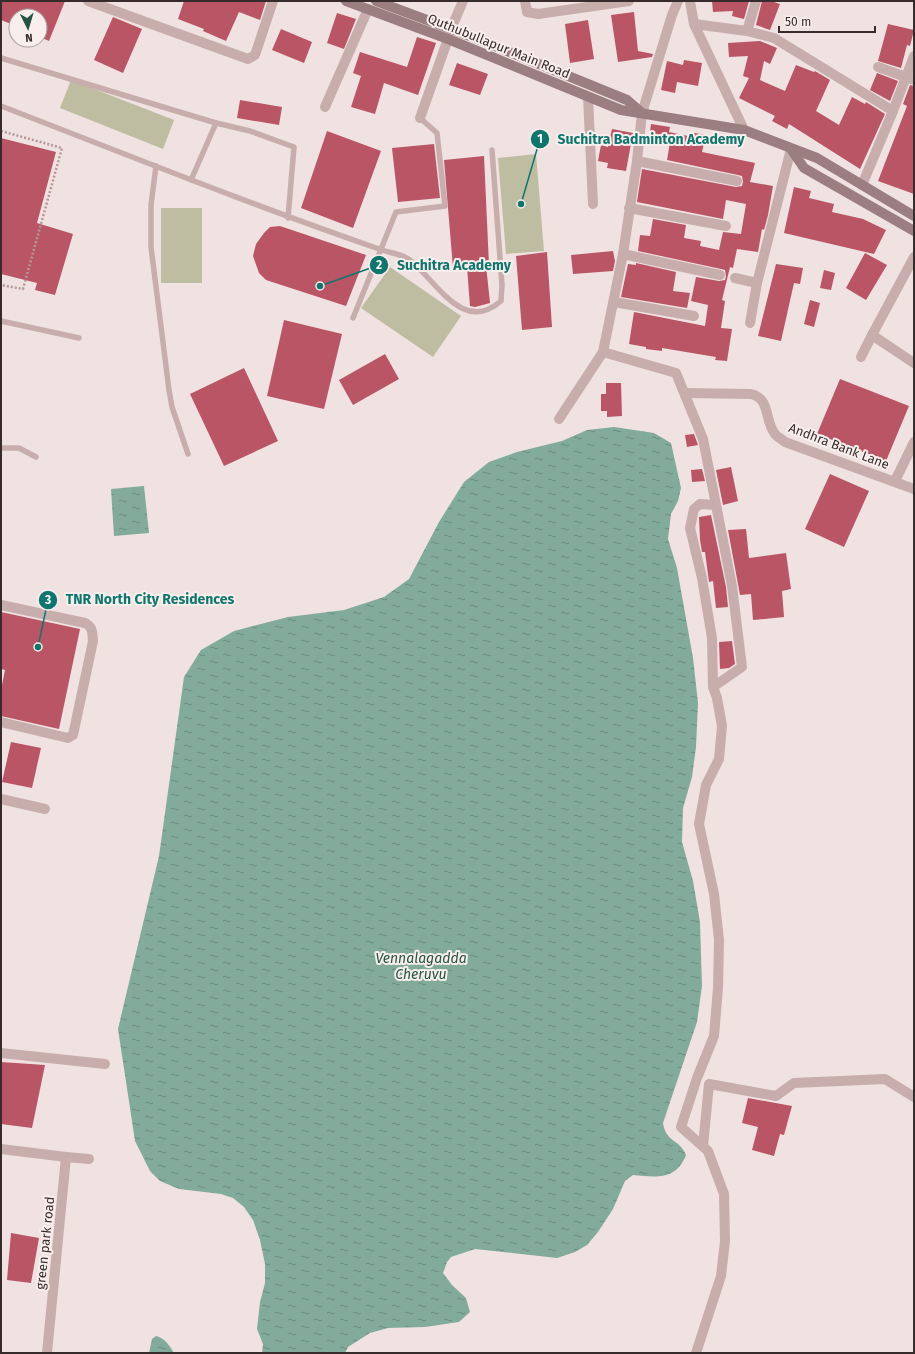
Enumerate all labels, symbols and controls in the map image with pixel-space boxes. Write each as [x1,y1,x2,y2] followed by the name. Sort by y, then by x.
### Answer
[8,8,48,48] north arrow
[779,8,875,34] scale bar
[426,11,572,81] street label: Quthubullapur Main Road
[785,15,811,29] text: 50 m
[25,31,33,44] text: N
[530,126,753,152] callout: Suchitra Badminton Academy
[557,131,745,148] text: Suchitra Badminton Academy
[537,132,543,146] text: 1
[369,252,519,278] callout: Suchitra Academy
[397,257,512,274] text: Suchitra Academy
[376,258,382,272] text: 2
[787,420,891,472] street label: Andhra Bank Lane
[38,587,243,613] callout: TNR North City Residences
[66,591,235,608] text: TNR North City Residences
[44,593,51,607] text: 3
[375,950,467,983] water label: Vennalagadda Cheruvu
[33,1196,57,1290] street label: green park road

